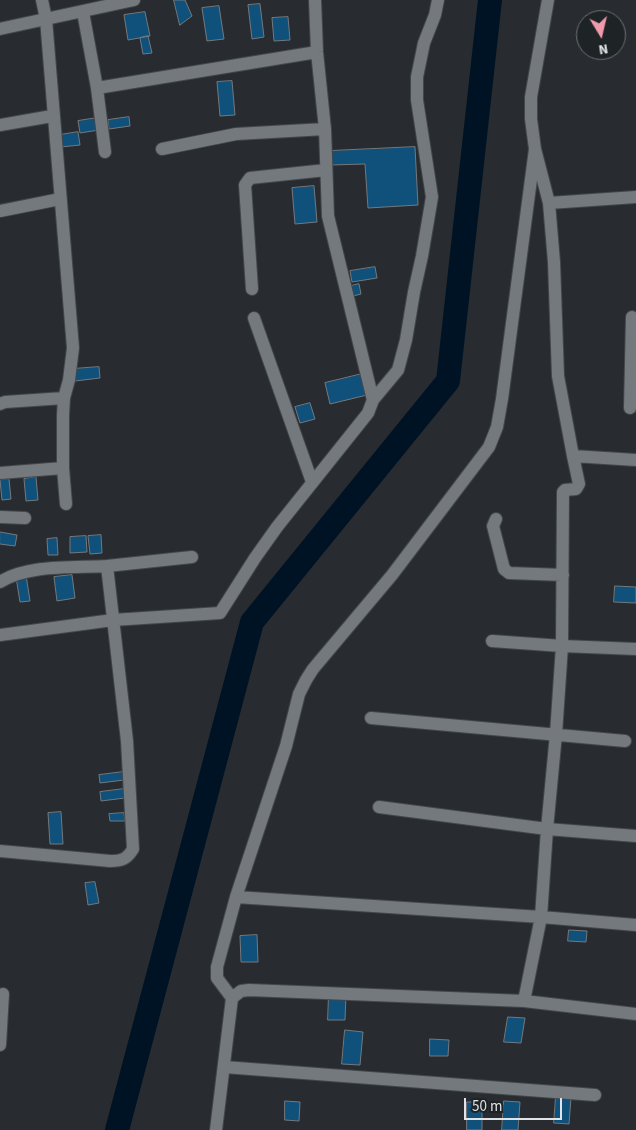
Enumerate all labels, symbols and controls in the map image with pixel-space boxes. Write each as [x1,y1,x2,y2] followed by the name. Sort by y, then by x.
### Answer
[576,10,626,60] north arrow
[597,38,609,59] text: N
[466,1088,564,1120] scale bar
[472,1096,502,1117] text: 50 m

